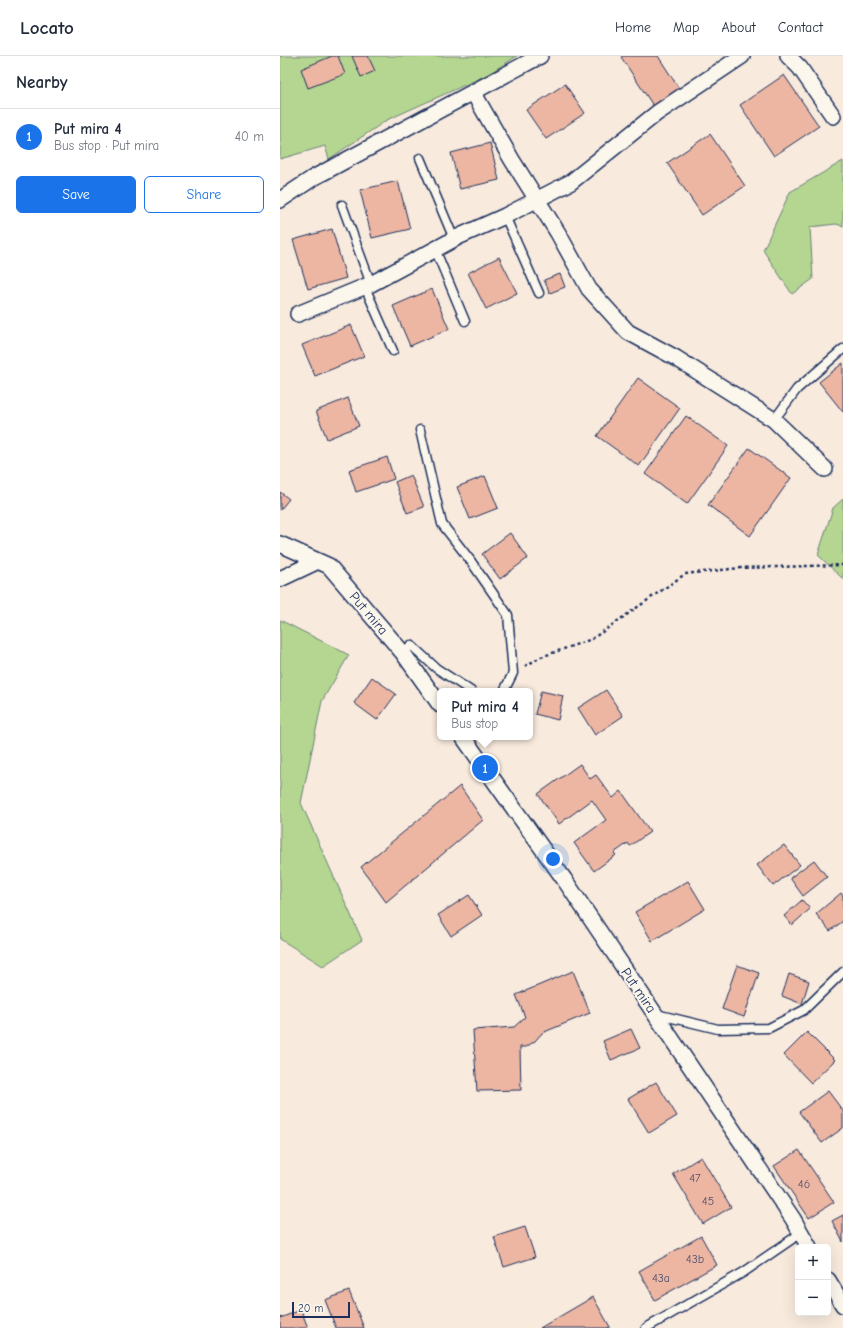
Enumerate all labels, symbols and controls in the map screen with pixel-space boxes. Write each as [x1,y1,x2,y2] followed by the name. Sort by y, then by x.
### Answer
[20,17,74,39] text: Locato
[615,19,651,36] text: Home
[673,19,699,36] text: Map
[721,19,756,36] text: About
[778,19,823,36] text: Contact
[16,73,67,92] text: Nearby
[54,120,122,138] text: Put mira 4
[26,129,32,144] text: 1
[235,129,264,144] text: 40 m
[54,138,159,153] text: Bus stop · Put mira
[16,176,136,213] button: Save
[144,176,264,213] button: Share
[346,588,392,638] street label: Put mira
[437,688,533,740] popup
[451,698,519,716] text: Put mira 4
[451,716,498,731] text: Bus stop
[472,753,498,783] pin: 1
[543,849,563,869] your location
[617,964,660,1016] street label: Put mira
[689,1171,701,1185] house number: 47
[798,1177,810,1191] house number: 46
[702,1194,714,1208] house number: 45
[795,1244,831,1316] map controls
[795,1244,831,1280] button: +
[686,1252,704,1266] house number: 43b
[652,1271,670,1285] house number: 43a
[795,1280,831,1316] button: −
[292,1300,350,1319] scale bar
[298,1302,323,1315] text: 20 m

